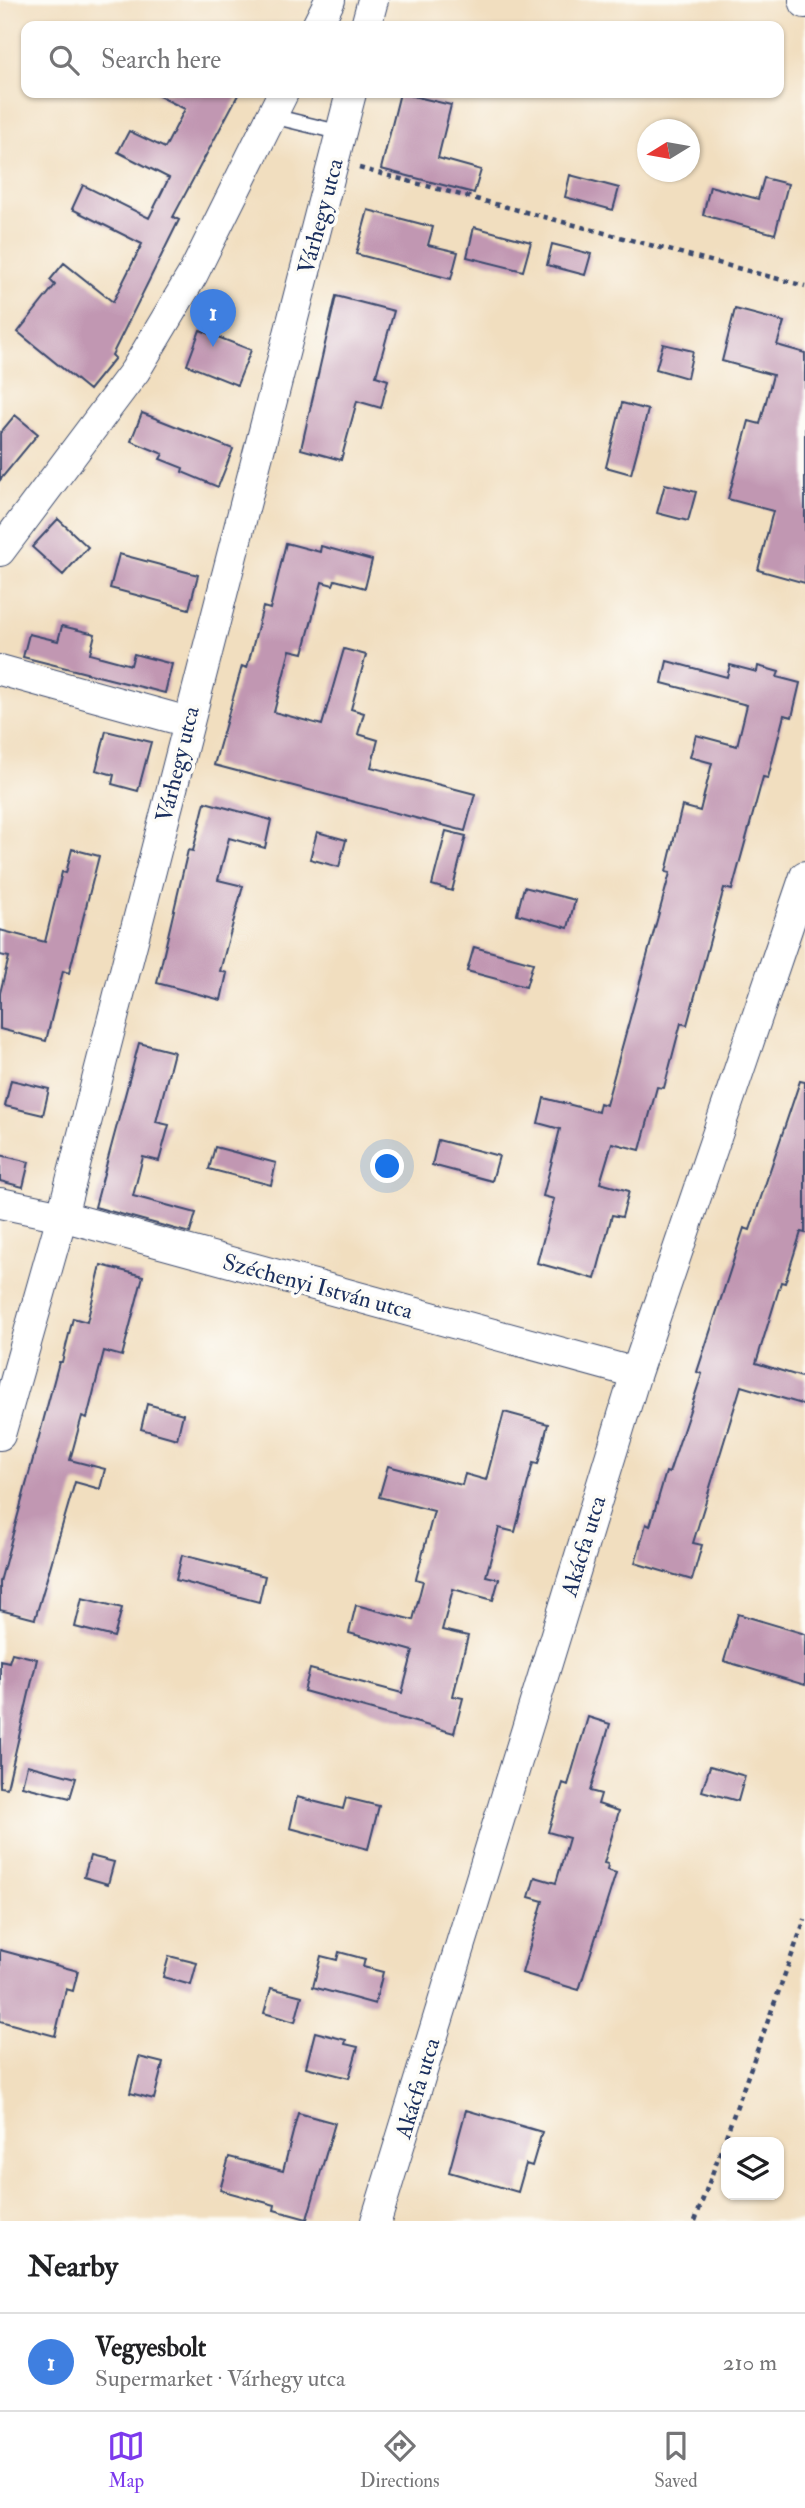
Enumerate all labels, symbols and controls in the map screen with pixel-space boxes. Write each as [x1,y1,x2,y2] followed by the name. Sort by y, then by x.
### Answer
[21,21,784,98] search box
[45,41,83,79] icon: search
[101,44,221,76] text: Search here
[637,119,700,182] north arrow
[291,155,350,277] street label: Várhegy utca
[190,289,236,347] pin: 1
[149,703,206,825] street label: Várhegy utca
[370,1149,404,1183] your location
[220,1247,417,1326] street label: Széchenyi István utca
[554,1492,613,1601] street label: Akácfa utca
[388,2034,447,2143] street label: Akácfa utca
[721,2137,784,2200] map controls
[721,2137,784,2200] button: layers
[28,2248,118,2285] text: Nearby
[95,2332,206,2364] text: Vegyesbolt
[47,2348,55,2377] text: 1
[723,2348,777,2377] text: 210 m
[95,2364,346,2393] text: Supermarket · Várhegy utca
[107,2427,145,2493] tab: Map
[360,2427,440,2493] tab: Directions
[654,2427,698,2493] tab: Saved

